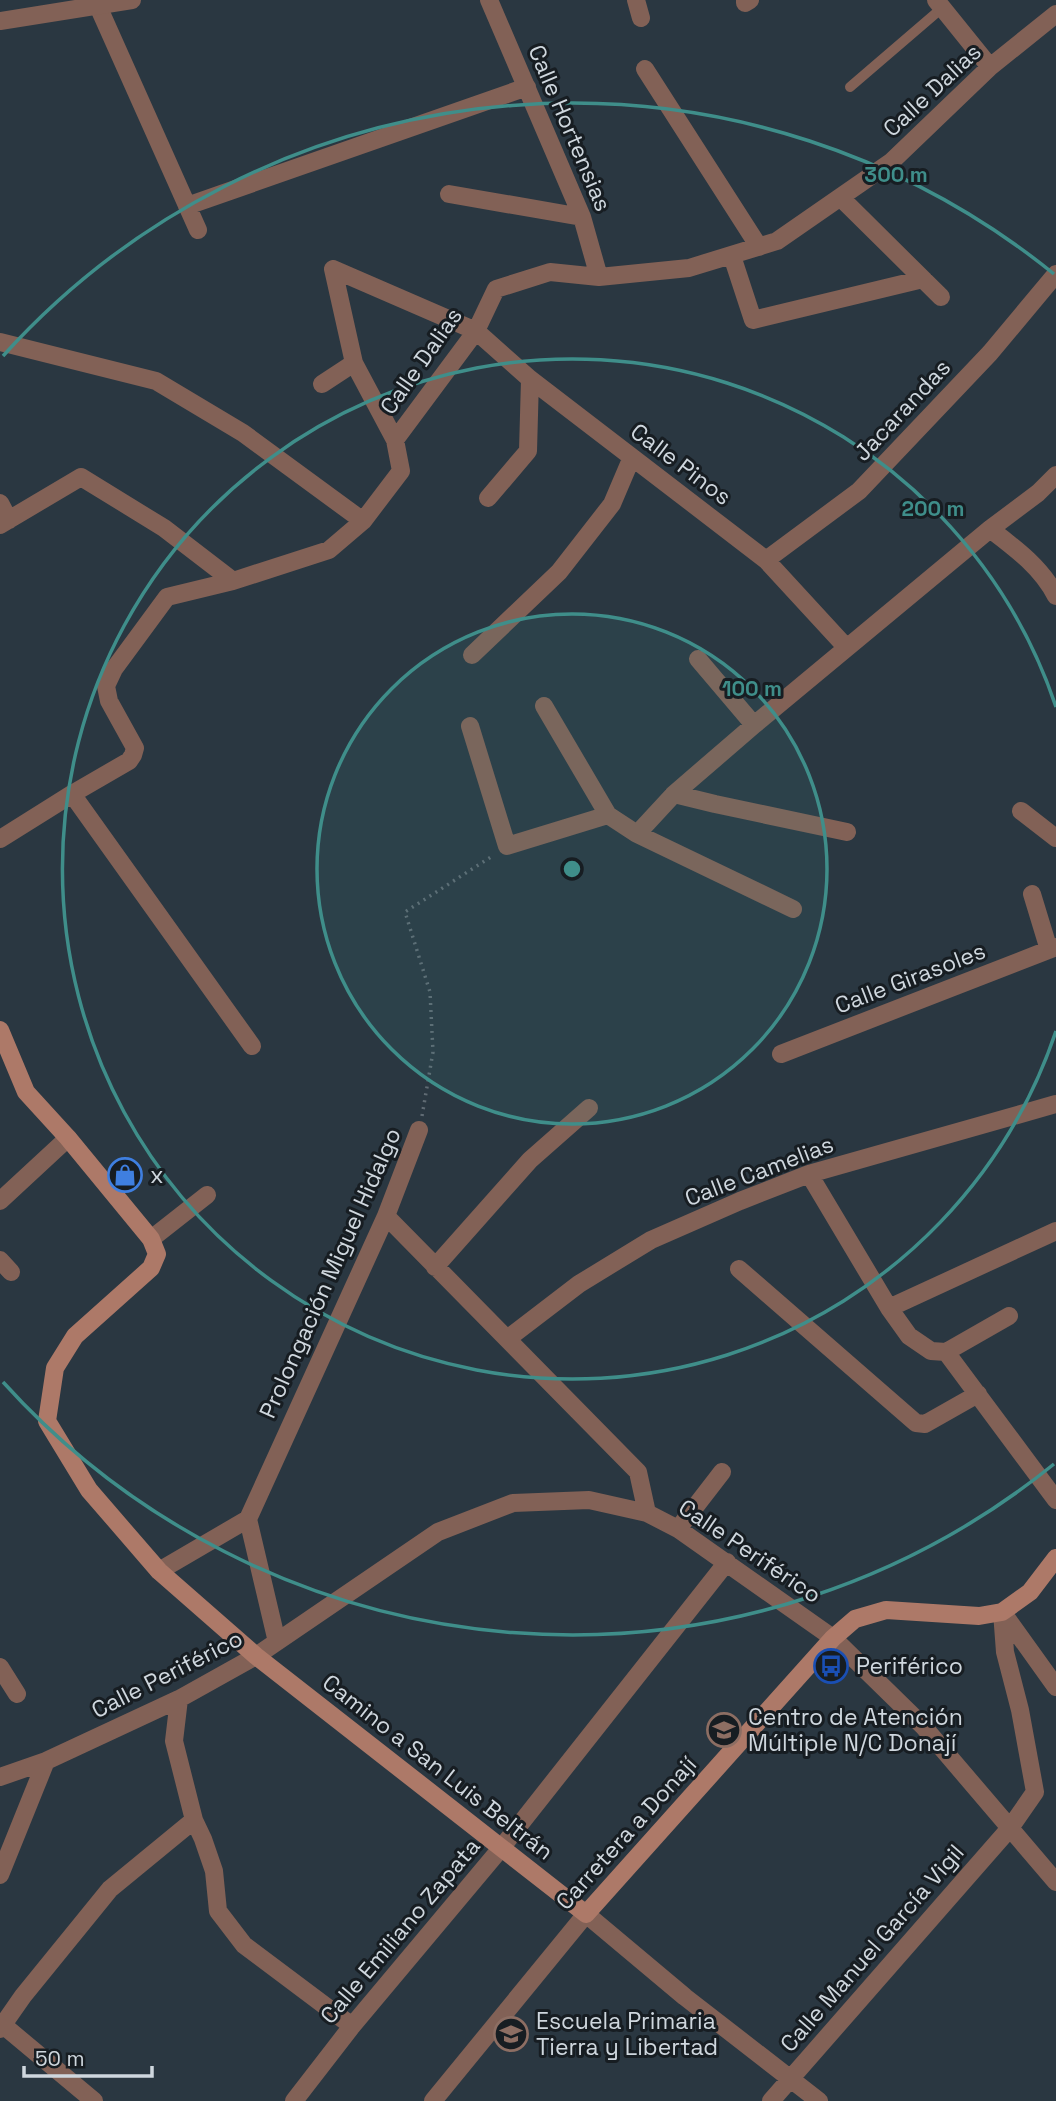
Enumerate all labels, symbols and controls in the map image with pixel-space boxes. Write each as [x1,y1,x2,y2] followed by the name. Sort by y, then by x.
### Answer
[877,37,987,143] street label: Calle Dalias
[521,40,619,216] street label: Calle Hortensias
[864,161,928,188] text: 300 m
[373,302,469,420] street label: Calle Dalias
[847,353,957,467] street label: Jacarandas
[625,416,737,512] street label: Calle Pinos
[902,495,964,522] text: 200 m
[722,675,782,702] text: 100 m
[560,857,584,881] centre of rings
[831,936,989,1020] street label: Calle Girasoles
[252,1123,408,1423] street label: Prolongación Miguel Hidalgo
[680,1129,838,1213] street label: Calle Camelias
[106,1156,144,1194] shop icon: x
[150,1160,164,1190] place label: x
[673,1492,827,1610] street label: Calle Periférico
[86,1623,248,1725] street label: Calle Periférico
[812,1647,850,1685] bus stop icon: Periférico
[856,1651,963,1681] place label: Periférico
[316,1667,560,1867] street label: Camino a San Luis Beltrán
[748,1702,963,1758] place label: Centro de Atención Múltiple N/C Donají
[705,1711,743,1749] school or university icon: Centro de Atención Múltiple N/C Donají
[549,1750,703,1916] street label: Carretera a Donají
[313,1832,487,2030] street label: Calle Emiliano Zapata
[773,1838,971,2058] street label: Calle Manuel García Vigil
[536,2006,718,2062] place label: Escuela Primaria Tierra y Libertad
[492,2015,530,2053] school or university icon: Escuela Primaria Tierra y Libertad
[24,2035,152,2078] scale bar
[35,2045,85,2072] text: 50 m

